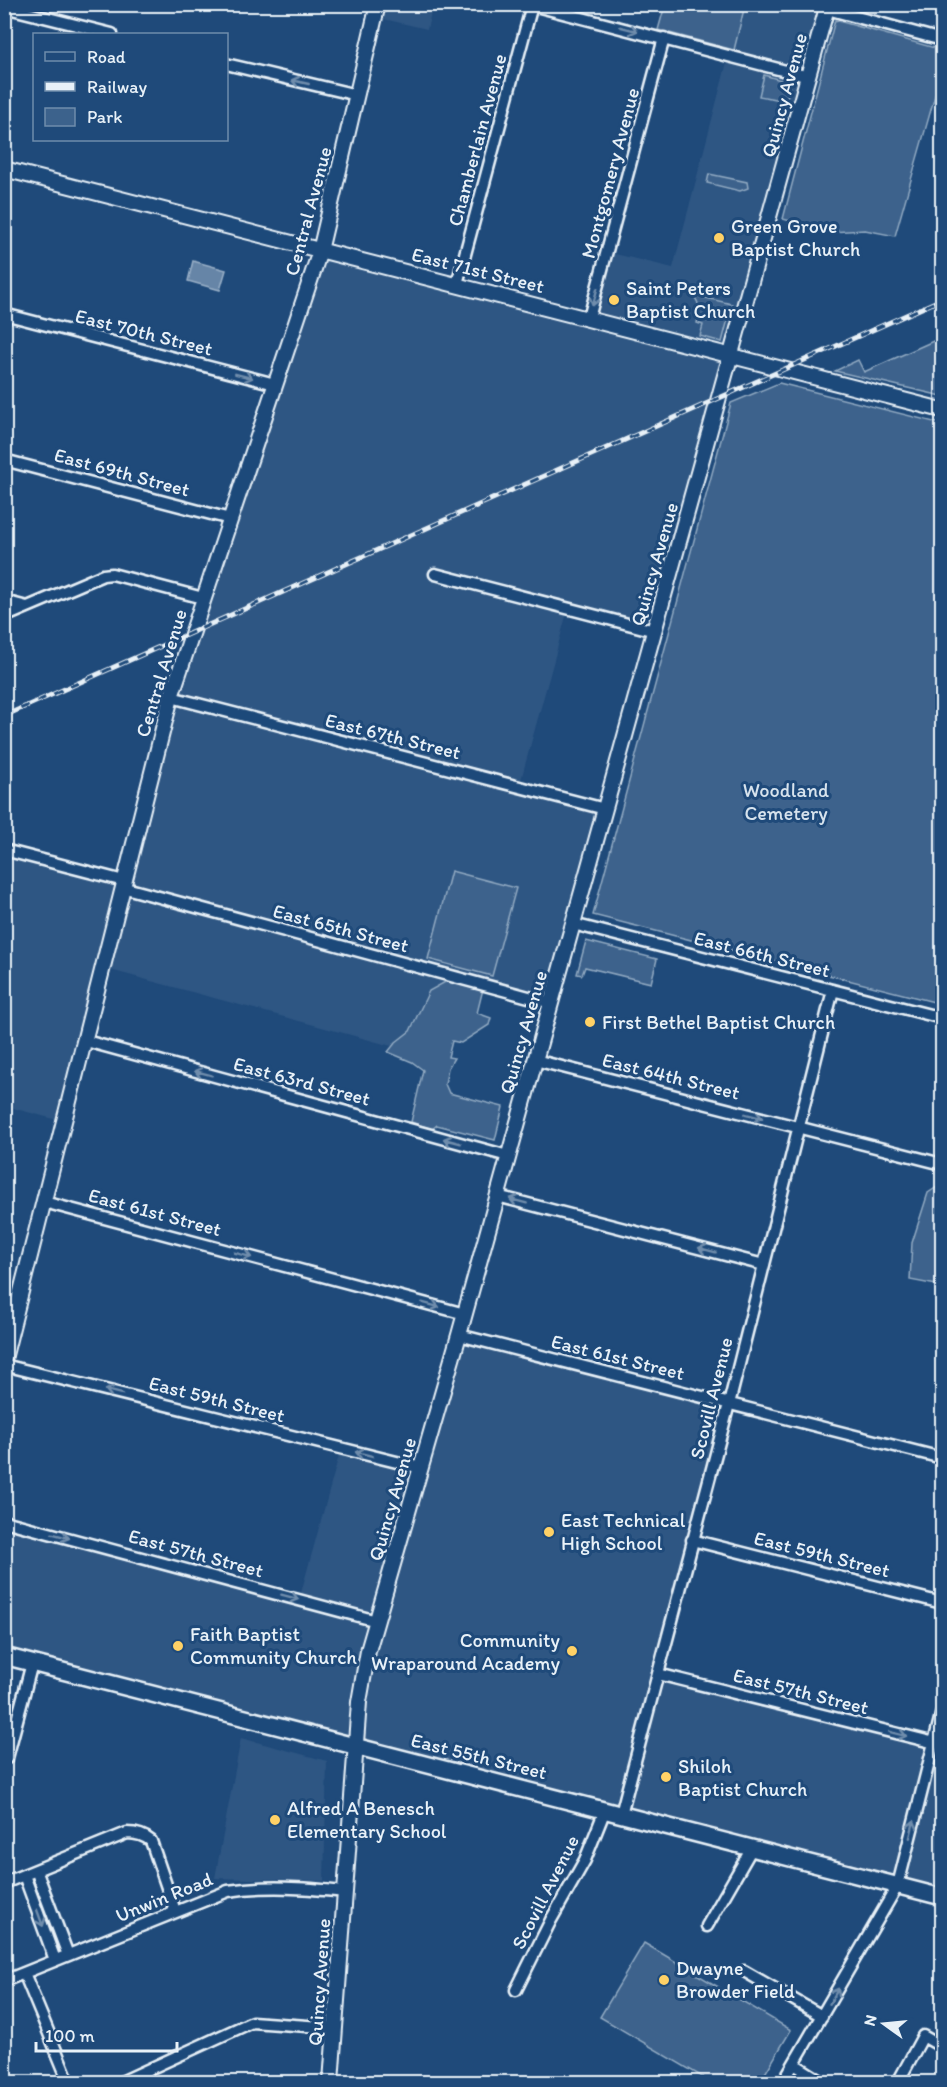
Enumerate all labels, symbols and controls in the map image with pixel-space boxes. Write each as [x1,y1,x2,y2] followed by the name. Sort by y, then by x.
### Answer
[620,23,639,35] one-way arrow
[756,30,812,160] street label: Quincy Avenue
[33,33,228,141] legend
[87,46,126,68] text: Road
[442,51,512,229] street label: Chamberlain Avenue
[87,76,148,98] text: Railway
[291,76,310,88] one-way arrow
[576,85,644,261] street label: Montgomery Avenue
[87,106,122,128] text: Park
[279,144,337,278] street label: Central Avenue
[731,214,860,261] place label: Green Grove Baptist Church
[712,231,726,245] marker: Green Grove Baptist Church
[409,242,547,298] street label: East 71st Street
[626,276,755,323] place label: Saint Peters Baptist Church
[589,287,600,306] one-way arrow
[607,293,621,307] marker: Saint Peters Baptist Church
[73,303,215,361] street label: East 70th Street
[234,371,253,382] one-way arrow
[52,442,192,502] street label: East 69th Street
[625,499,683,629] street label: Quincy Avenue
[130,606,192,740] street label: Central Avenue
[323,708,463,764] street label: East 67th Street
[743,778,829,825] park label: Woodland Cemetery
[271,898,411,958] street label: East 65th Street
[691,925,833,983] street label: East 66th Street
[494,967,552,1097] street label: Quincy Avenue
[602,1010,835,1034] place label: First Bethel Baptist Church
[583,1015,597,1029] marker: First Bethel Baptist Church
[600,1047,742,1105] street label: East 64th Street
[231,1051,373,1111] street label: East 63rd Street
[194,1067,213,1078] one-way arrow
[745,1110,764,1122] one-way arrow
[443,1134,462,1146] one-way arrow
[86,1183,224,1241] street label: East 61st Street
[509,1195,528,1207] one-way arrow
[698,1244,717,1256] one-way arrow
[233,1249,252,1261] one-way arrow
[421,1299,440,1311] one-way arrow
[549,1329,687,1385] street label: East 61st Street
[684,1335,738,1461] street label: Scovill Avenue
[147,1371,287,1427] street label: East 59th Street
[104,1386,123,1398] one-way arrow
[363,1434,421,1564] street label: Quincy Avenue
[355,1448,374,1460] one-way arrow
[561,1508,686,1555] place label: East Technical High School
[126,1523,266,1583] street label: East 57th Street
[542,1525,556,1539] marker: East Technical High School
[752,1526,892,1582] street label: East 59th Street
[51,1531,70,1542] one-way arrow
[280,1592,299,1604] one-way arrow
[190,1622,357,1669] place label: Faith Baptist Community Church
[371,1628,561,1675] place label: Community Wraparound Academy
[171,1639,185,1653] marker: Faith Baptist Community Church
[565,1644,579,1658] marker: Community Wraparound Academy
[731,1663,871,1719] street label: East 57th Street
[408,1728,550,1784] street label: East 55th Street
[888,1728,907,1740] one-way arrow
[678,1754,807,1801] place label: Shiloh Baptist Church
[659,1770,673,1784] marker: Shiloh Baptist Church
[287,1796,447,1843] place label: Alfred A Benesch Elementary School
[268,1813,282,1827] marker: Alfred A Benesch Elementary School
[907,1820,918,1839] one-way arrow
[506,1831,584,1953] street label: Scovill Avenue
[112,1867,216,1927] street label: Unwin Road
[35,1908,46,1927] one-way arrow
[303,1918,335,2046] street label: Quincy Avenue
[676,1956,795,2003] place label: Dwayne Browder Field
[657,1973,671,1987] marker: Dwayne Browder Field
[828,1988,840,2005] one-way arrow
[854,1994,914,2054] north arrow
[859,2013,881,2028] text: N
[36,2015,177,2053] scale bar
[45,2025,95,2047] text: 100 m

